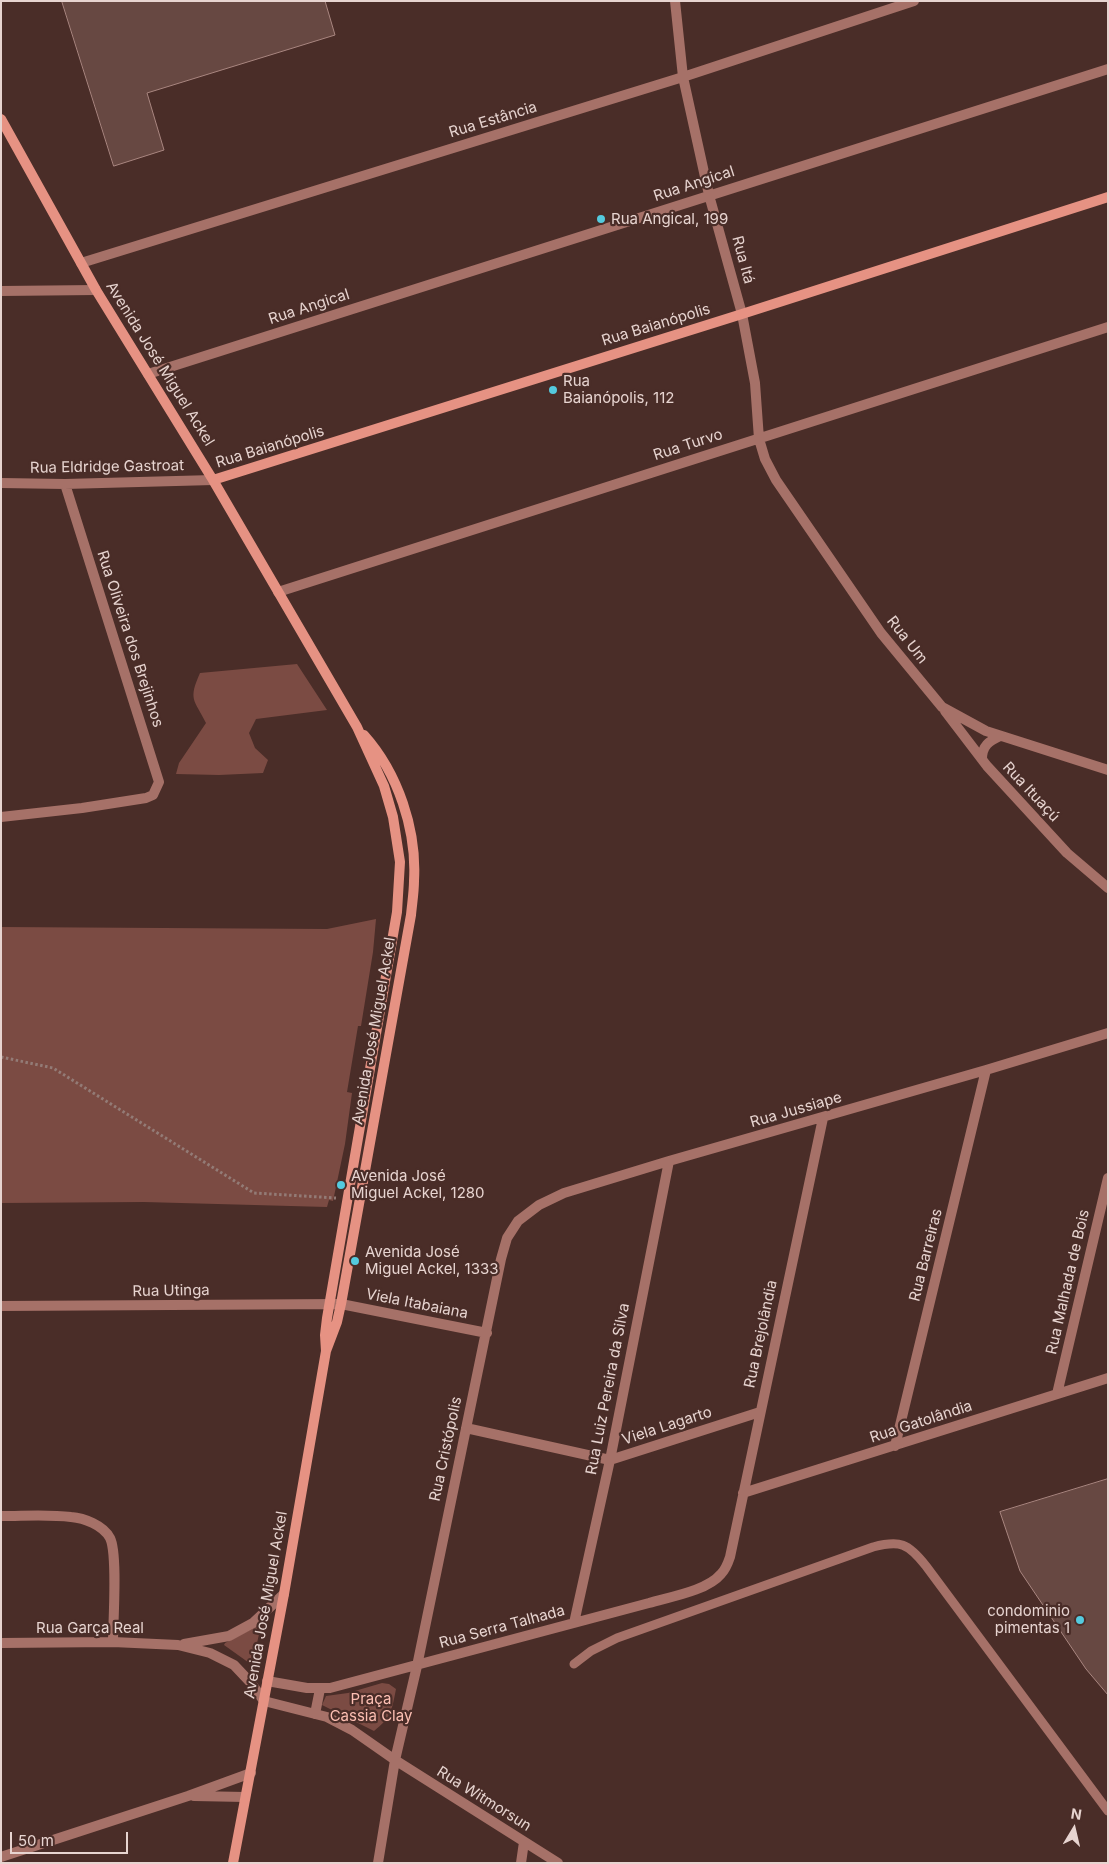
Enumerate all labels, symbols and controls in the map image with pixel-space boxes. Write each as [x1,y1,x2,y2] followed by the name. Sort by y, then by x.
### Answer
[447,98,539,142] street label: Rua Estância
[651,162,737,206] street label: Rua Angical
[611,210,728,228] place label: Rua Angical, 199
[595,213,607,225] marker: Rua Angical, 199
[728,234,758,286] street label: Rua Itá
[102,279,218,449] street label: Avenida José Miguel Ackel
[266,285,352,329] street label: Rua Angical
[599,300,713,350] street label: Rua Baianópolis
[563,372,674,407] place label: Rua Baianópolis, 112
[547,384,559,396] marker: Rua Baianópolis, 112
[213,422,327,472] street label: Rua Baianópolis
[651,425,725,465] street label: Rua Turvo
[30,457,184,477] street label: Rua Eldridge Gastroat
[93,548,167,730] street label: Rua Oliveira dos Brejinhos
[883,613,931,667] street label: Rua Um
[999,758,1063,826] street label: Rua Ituaçú
[349,936,399,1126] street label: Avenida José Miguel Ackel
[748,1088,844,1132] street label: Rua Jussiape
[351,1167,485,1202] place label: Avenida José Miguel Ackel, 1280
[335,1179,347,1191] marker: Avenida José Miguel Ackel, 1280
[906,1207,946,1303] street label: Rua Barreiras
[1043,1208,1093,1356] street label: Rua Malhada de Bois
[365,1243,498,1278] place label: Avenida José Miguel Ackel, 1333
[349,1255,361,1267] marker: Avenida José Miguel Ackel, 1333
[741,1278,781,1390] street label: Rua Brejolândia
[132,1281,210,1301] street label: Rua Utinga
[364,1285,470,1323] street label: Viela Itabaiana
[583,1302,633,1476] street label: Rua Luiz Pereira da Silva
[426,1395,466,1503] street label: Rua Cristópolis
[867,1397,975,1447] street label: Rua Gatolândia
[620,1403,714,1449] street label: Viela Lagarto
[241,1510,291,1700] street label: Avenida José Miguel Ackel
[437,1602,567,1652] street label: Rua Serra Talhada
[987,1602,1070,1637] place label: condominio pimentas 1
[1074,1614,1086,1626] marker: condominio pimentas 1
[36,1619,144,1637] street label: Rua Garça Real
[330,1690,412,1725] park label: Praça Cassia Clay
[433,1763,535,1835] street label: Rua Witmorsun
[1049,1804,1099,1854] north arrow
[1070,1804,1083,1823] text: N
[12,1822,130,1854] scale bar
[18,1831,54,1850] text: 50 m

